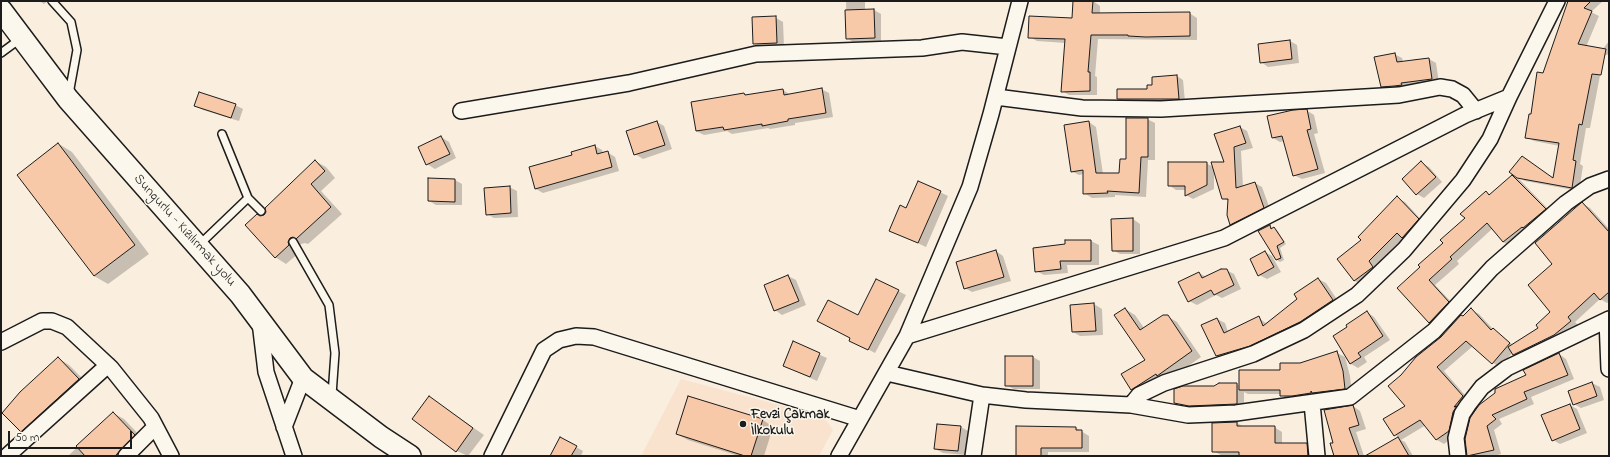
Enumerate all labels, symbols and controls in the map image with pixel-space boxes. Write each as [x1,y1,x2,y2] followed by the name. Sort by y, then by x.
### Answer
[129,171,239,291] street label: Sungurlu - Kızılırmak yolu
[751,408,830,440] place label: Fevzi Çakmak İlkokulu
[738,419,748,429] marker: Fevzi Çakmak İlkokulu
[10,423,134,449] scale bar
[15,429,39,447] text: 50 m

